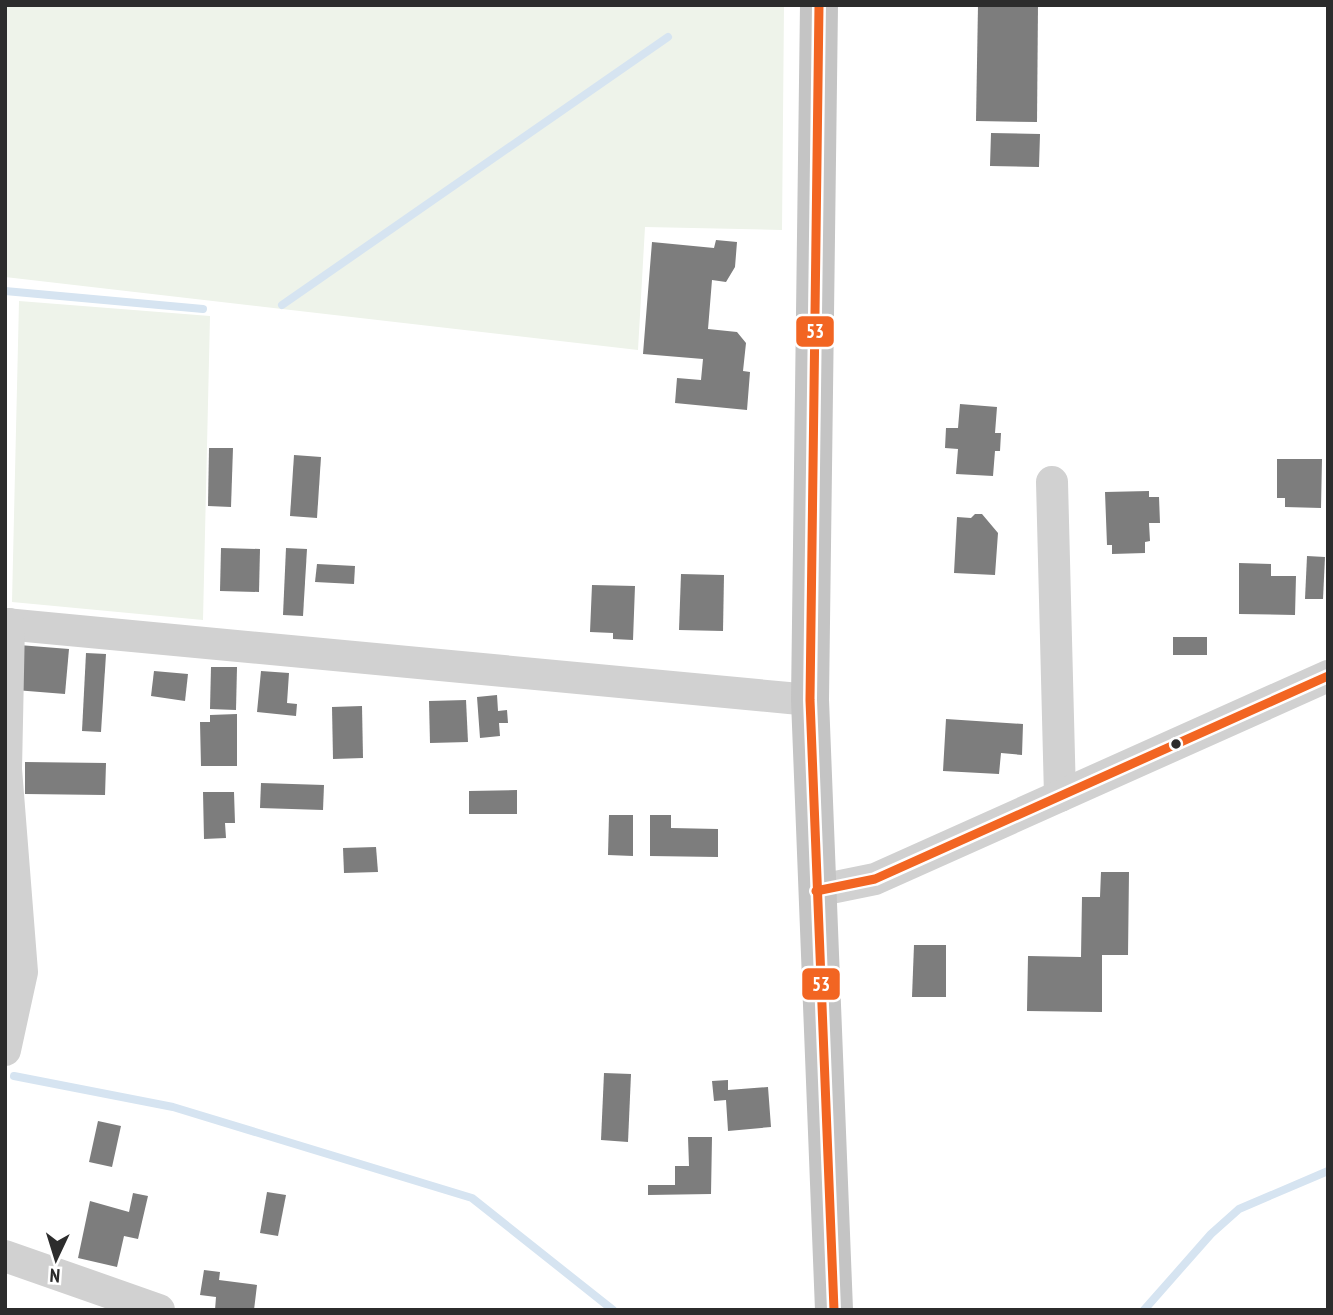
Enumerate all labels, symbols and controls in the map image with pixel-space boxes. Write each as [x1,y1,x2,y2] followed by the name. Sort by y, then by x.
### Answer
[795,315,835,348] line badge: 53
[806,319,824,343] text: 53
[1169,737,1183,751] unlabelled marker
[801,967,841,1001] line badge: 53
[812,972,830,996] text: 53
[21,1224,91,1294] north arrow
[49,1264,61,1288] text: N

